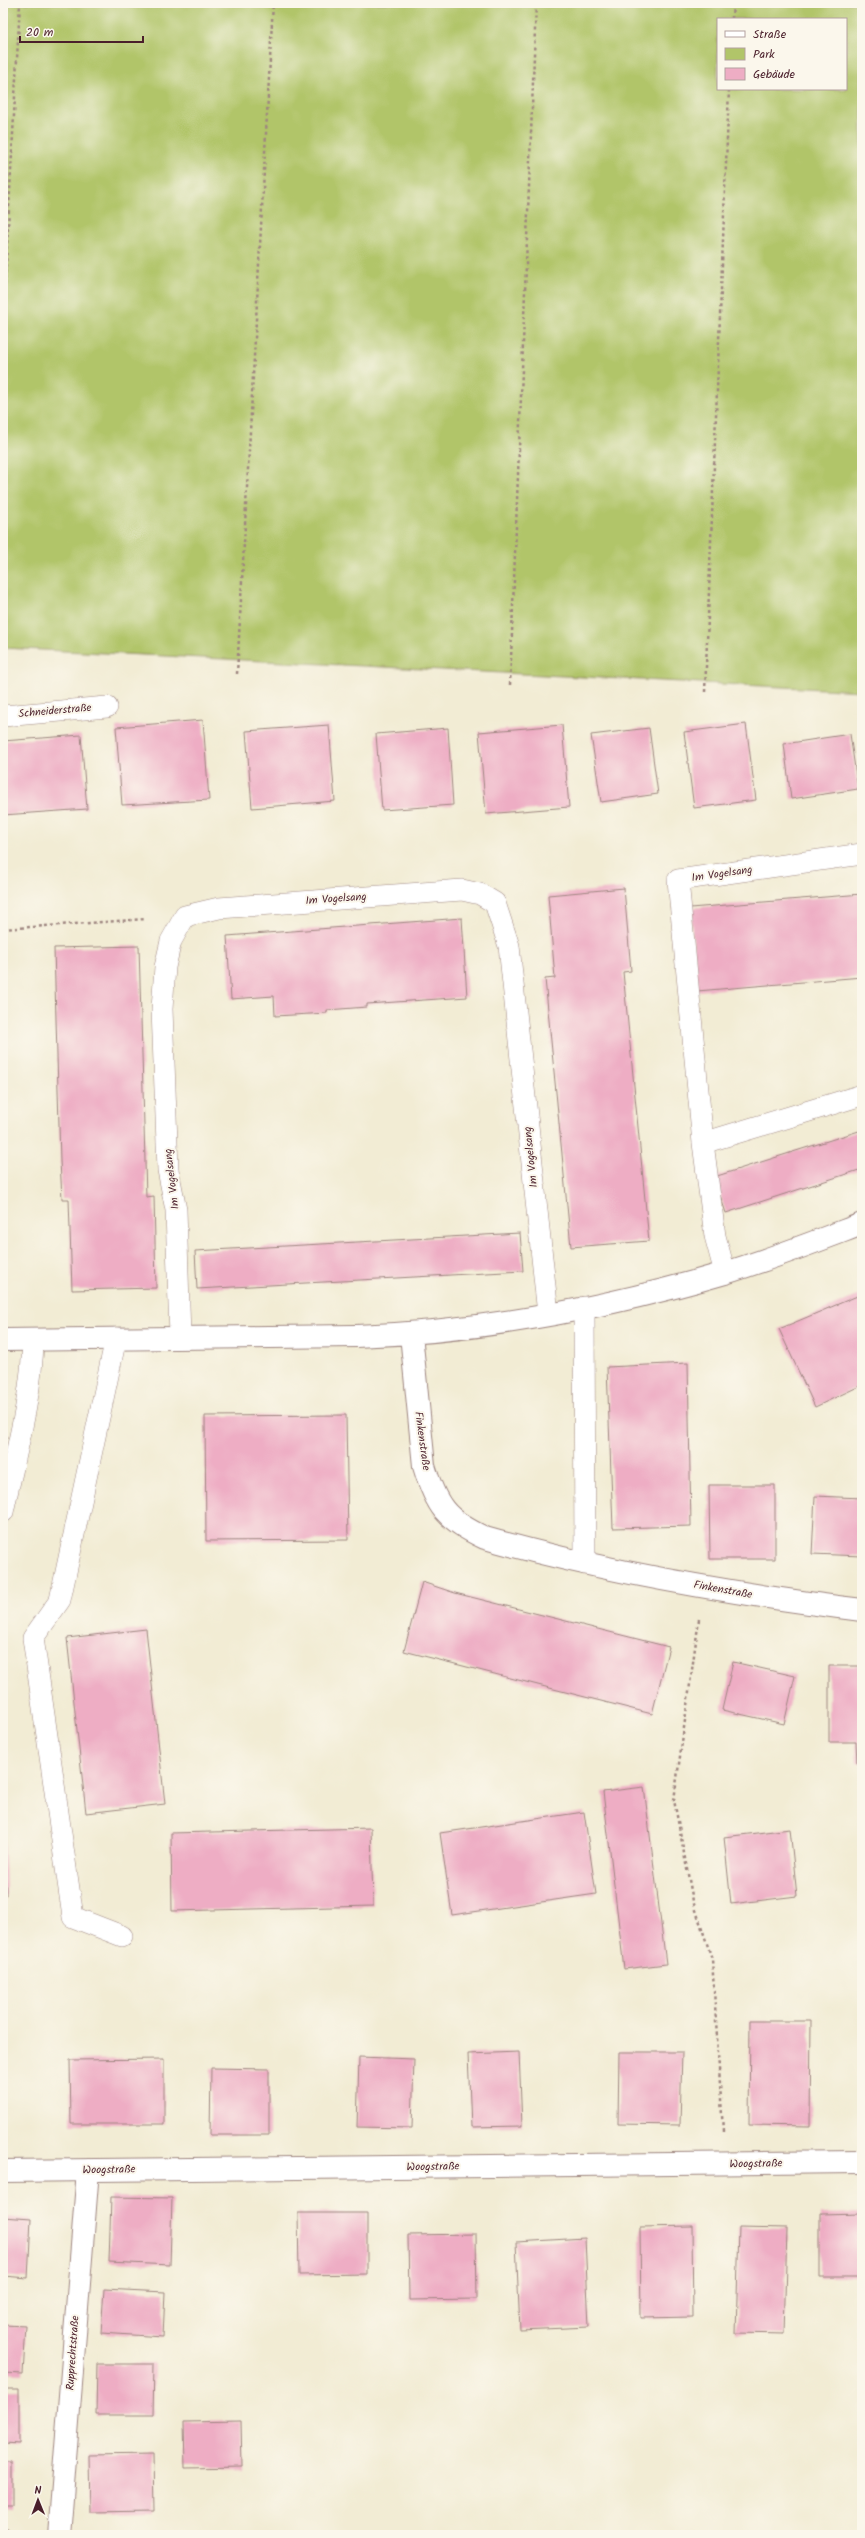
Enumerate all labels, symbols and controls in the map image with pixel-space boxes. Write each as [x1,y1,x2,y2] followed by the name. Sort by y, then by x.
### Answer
[20,18,143,44] scale bar
[717,18,847,90] legend
[26,23,54,42] text: 20 m
[753,25,787,44] text: Straße
[753,45,775,64] text: Park
[753,65,795,84] text: Gebäude
[18,699,92,723] street label: Schneiderstraße
[690,861,754,887] street label: Im Vogelsang
[305,888,367,910] street label: Im Vogelsang
[519,1126,543,1188] street label: Im Vogelsang
[159,1148,185,1210] street label: Im Vogelsang
[409,1410,435,1472] street label: Finkenstraße
[692,1576,754,1604] street label: Finkenstraße
[729,2155,783,2173] street label: Woogstraße
[406,2158,460,2176] street label: Woogstraße
[82,2161,136,2179] street label: Woogstraße
[61,2315,85,2391] street label: Rupprechtstraße
[18,2480,58,2520] north arrow
[34,2482,42,2500] text: N

